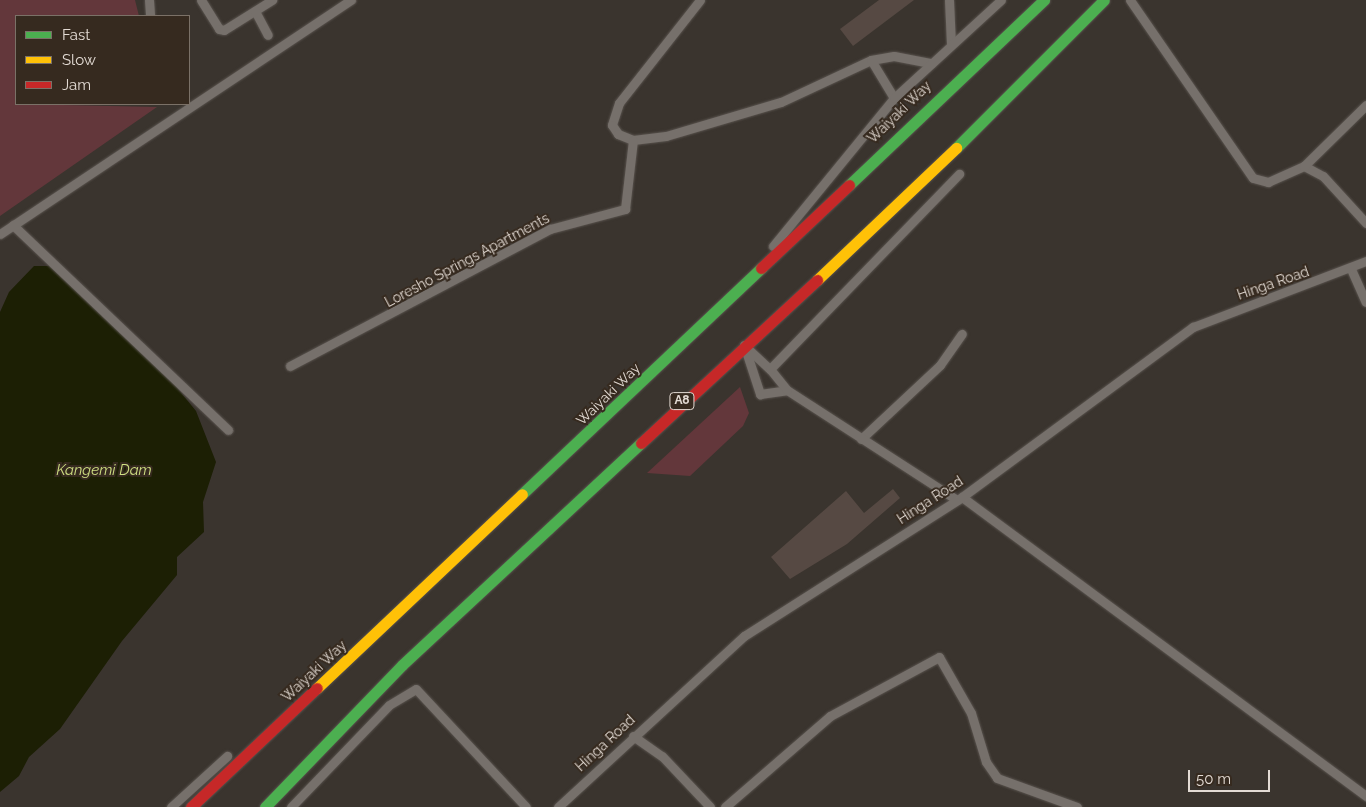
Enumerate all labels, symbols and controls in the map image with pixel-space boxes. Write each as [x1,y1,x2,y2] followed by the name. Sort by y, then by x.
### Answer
[15,15,190,105] legend
[62,26,90,44] text: Fast
[62,51,96,69] text: Slow
[62,76,91,94] text: Jam
[863,77,935,147] street label: Waiyaki Way
[382,209,552,311] street label: Loresho Springs Apartments
[1235,263,1311,303] street label: Hinga Road
[572,359,644,429] street label: Waiyaki Way
[668,392,696,411] road number: A8
[56,462,152,480] water label: Kangemi Dam
[894,473,966,527] street label: Hinga Road
[278,637,350,705] street label: Waiyaki Way
[572,711,638,775] street label: Hinga Road
[1191,760,1274,792] scale bar
[1196,770,1231,788] text: 50 m

